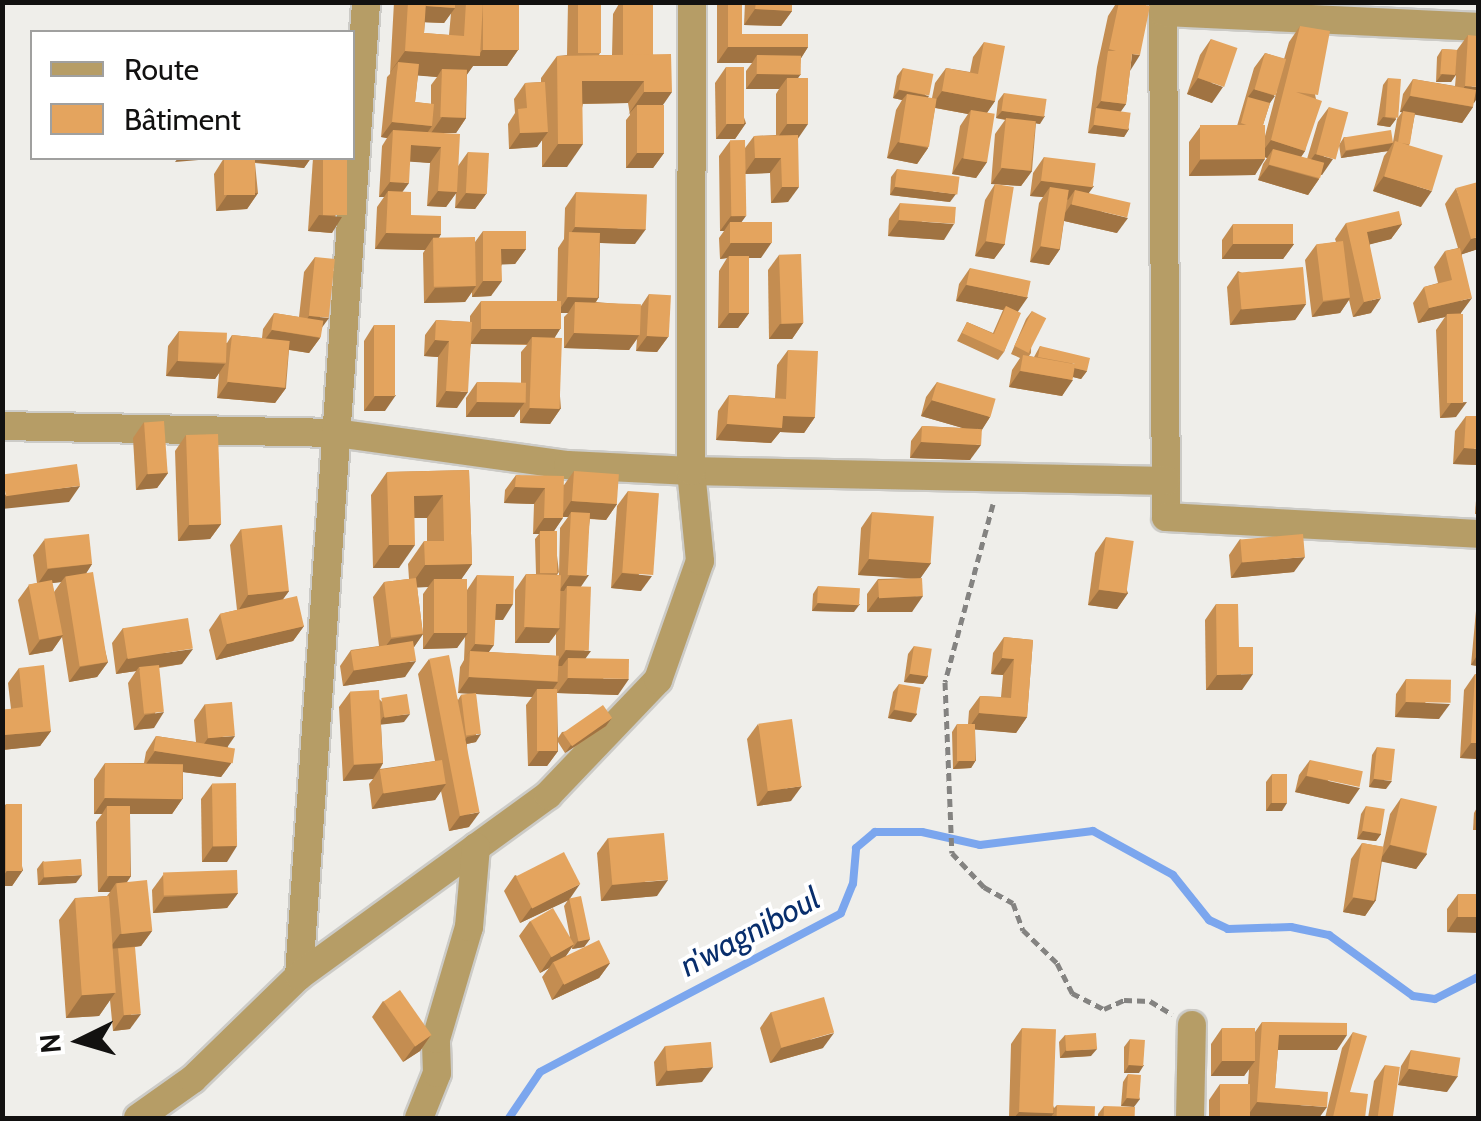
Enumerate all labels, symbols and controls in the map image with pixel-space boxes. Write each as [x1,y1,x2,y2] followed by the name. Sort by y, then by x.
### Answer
[30,30,355,160] legend
[124,51,199,88] text: Route
[124,101,241,138] text: Bâtiment
[674,879,826,985] water label: n'wagniboul
[30,991,130,1091] north arrow
[32,1032,68,1055] text: N

